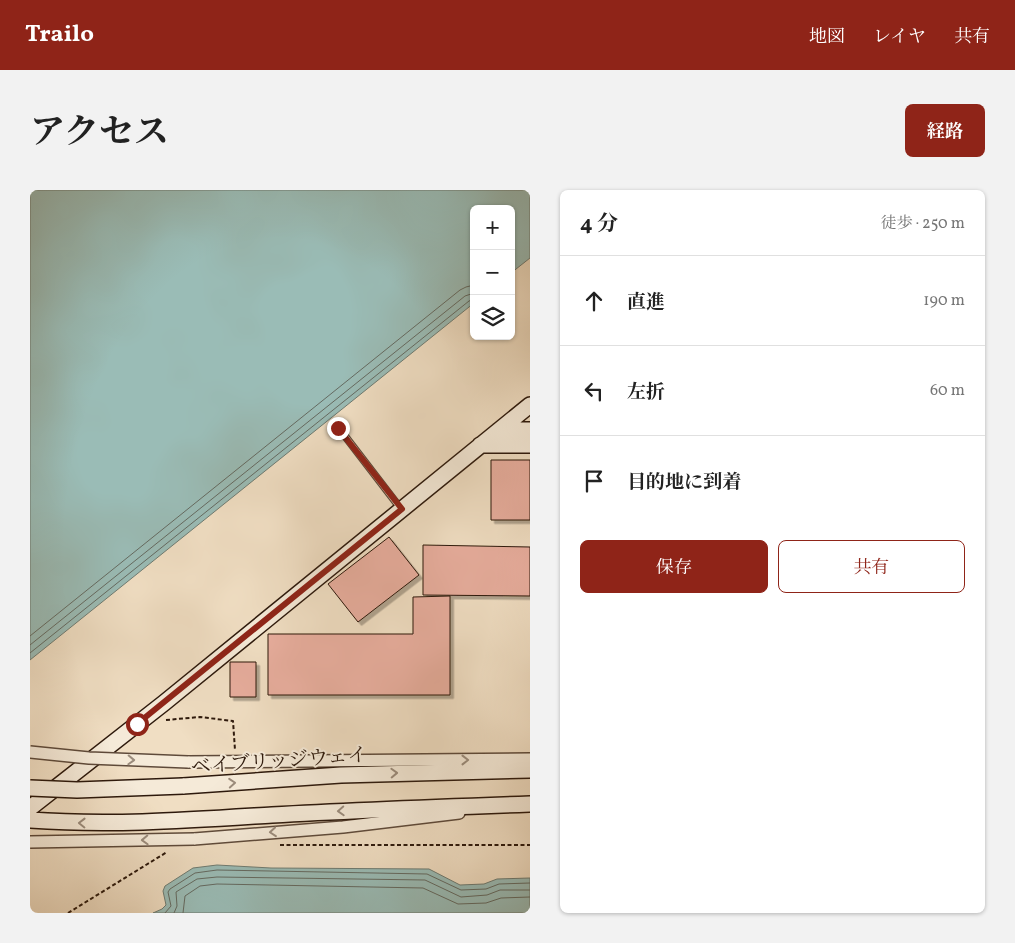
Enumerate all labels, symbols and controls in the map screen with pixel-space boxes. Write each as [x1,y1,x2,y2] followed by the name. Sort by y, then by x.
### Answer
[25,18,94,52] text: Trailo
[809,25,845,50] text: 地図
[873,25,926,50] text: レイヤ
[954,25,990,50] text: 共有
[905,104,985,157] button: 経路
[30,110,169,158] text: アクセス
[470,205,515,340] map controls
[470,205,515,250] button: +
[580,210,618,239] text: 4 分
[881,213,965,235] text: 徒歩 · 250 m
[470,250,515,295] button: −
[580,287,608,315] icon: ahead
[627,290,665,316] text: 直進
[923,290,965,312] text: 190 m
[470,295,515,340] button: layers
[580,377,608,405] icon: left
[627,380,665,406] text: 左折
[930,380,965,402] text: 60 m
[327,417,350,440] route end
[580,467,608,495] icon: arrive
[627,470,741,496] text: 目的地に到着
[580,540,768,593] button: 保存
[778,540,965,593] button: 共有
[126,713,149,736] route start
[190,742,368,782] street label: ベイブリッジウェイ
[127,754,135,765] one-way arrow
[461,755,469,765] one-way arrow
[390,768,398,779] one-way arrow
[228,777,236,788] one-way arrow
[337,806,345,817] one-way arrow
[78,818,86,828] one-way arrow
[269,827,277,838] one-way arrow
[141,835,149,846] one-way arrow

